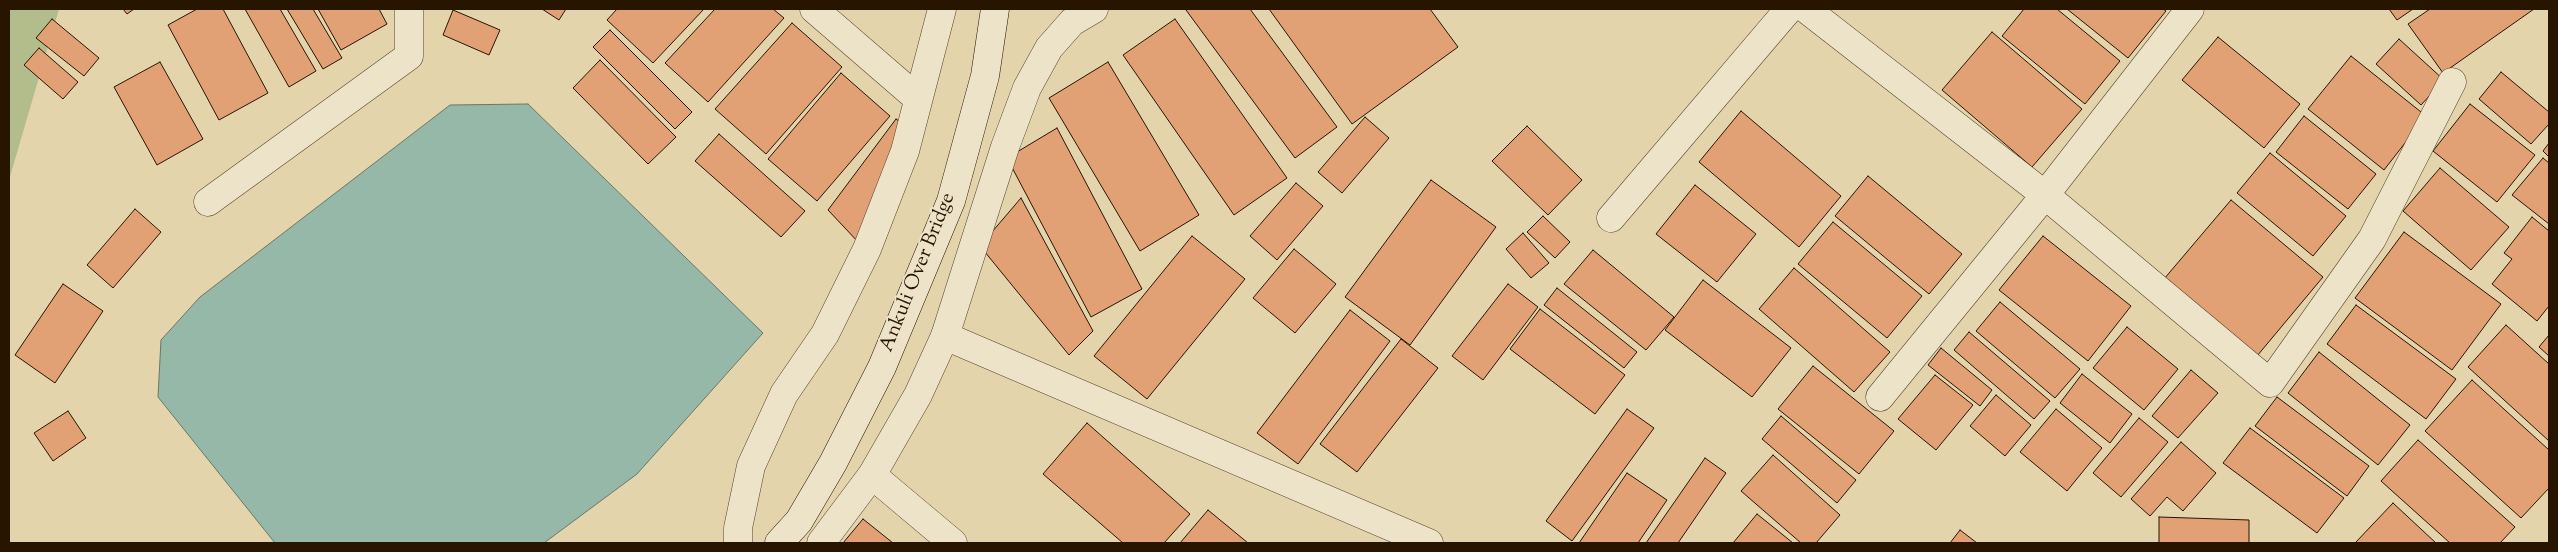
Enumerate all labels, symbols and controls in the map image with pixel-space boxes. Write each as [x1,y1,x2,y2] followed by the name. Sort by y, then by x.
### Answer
[876,190,962,356] street label: Ankuli Over Bridge

